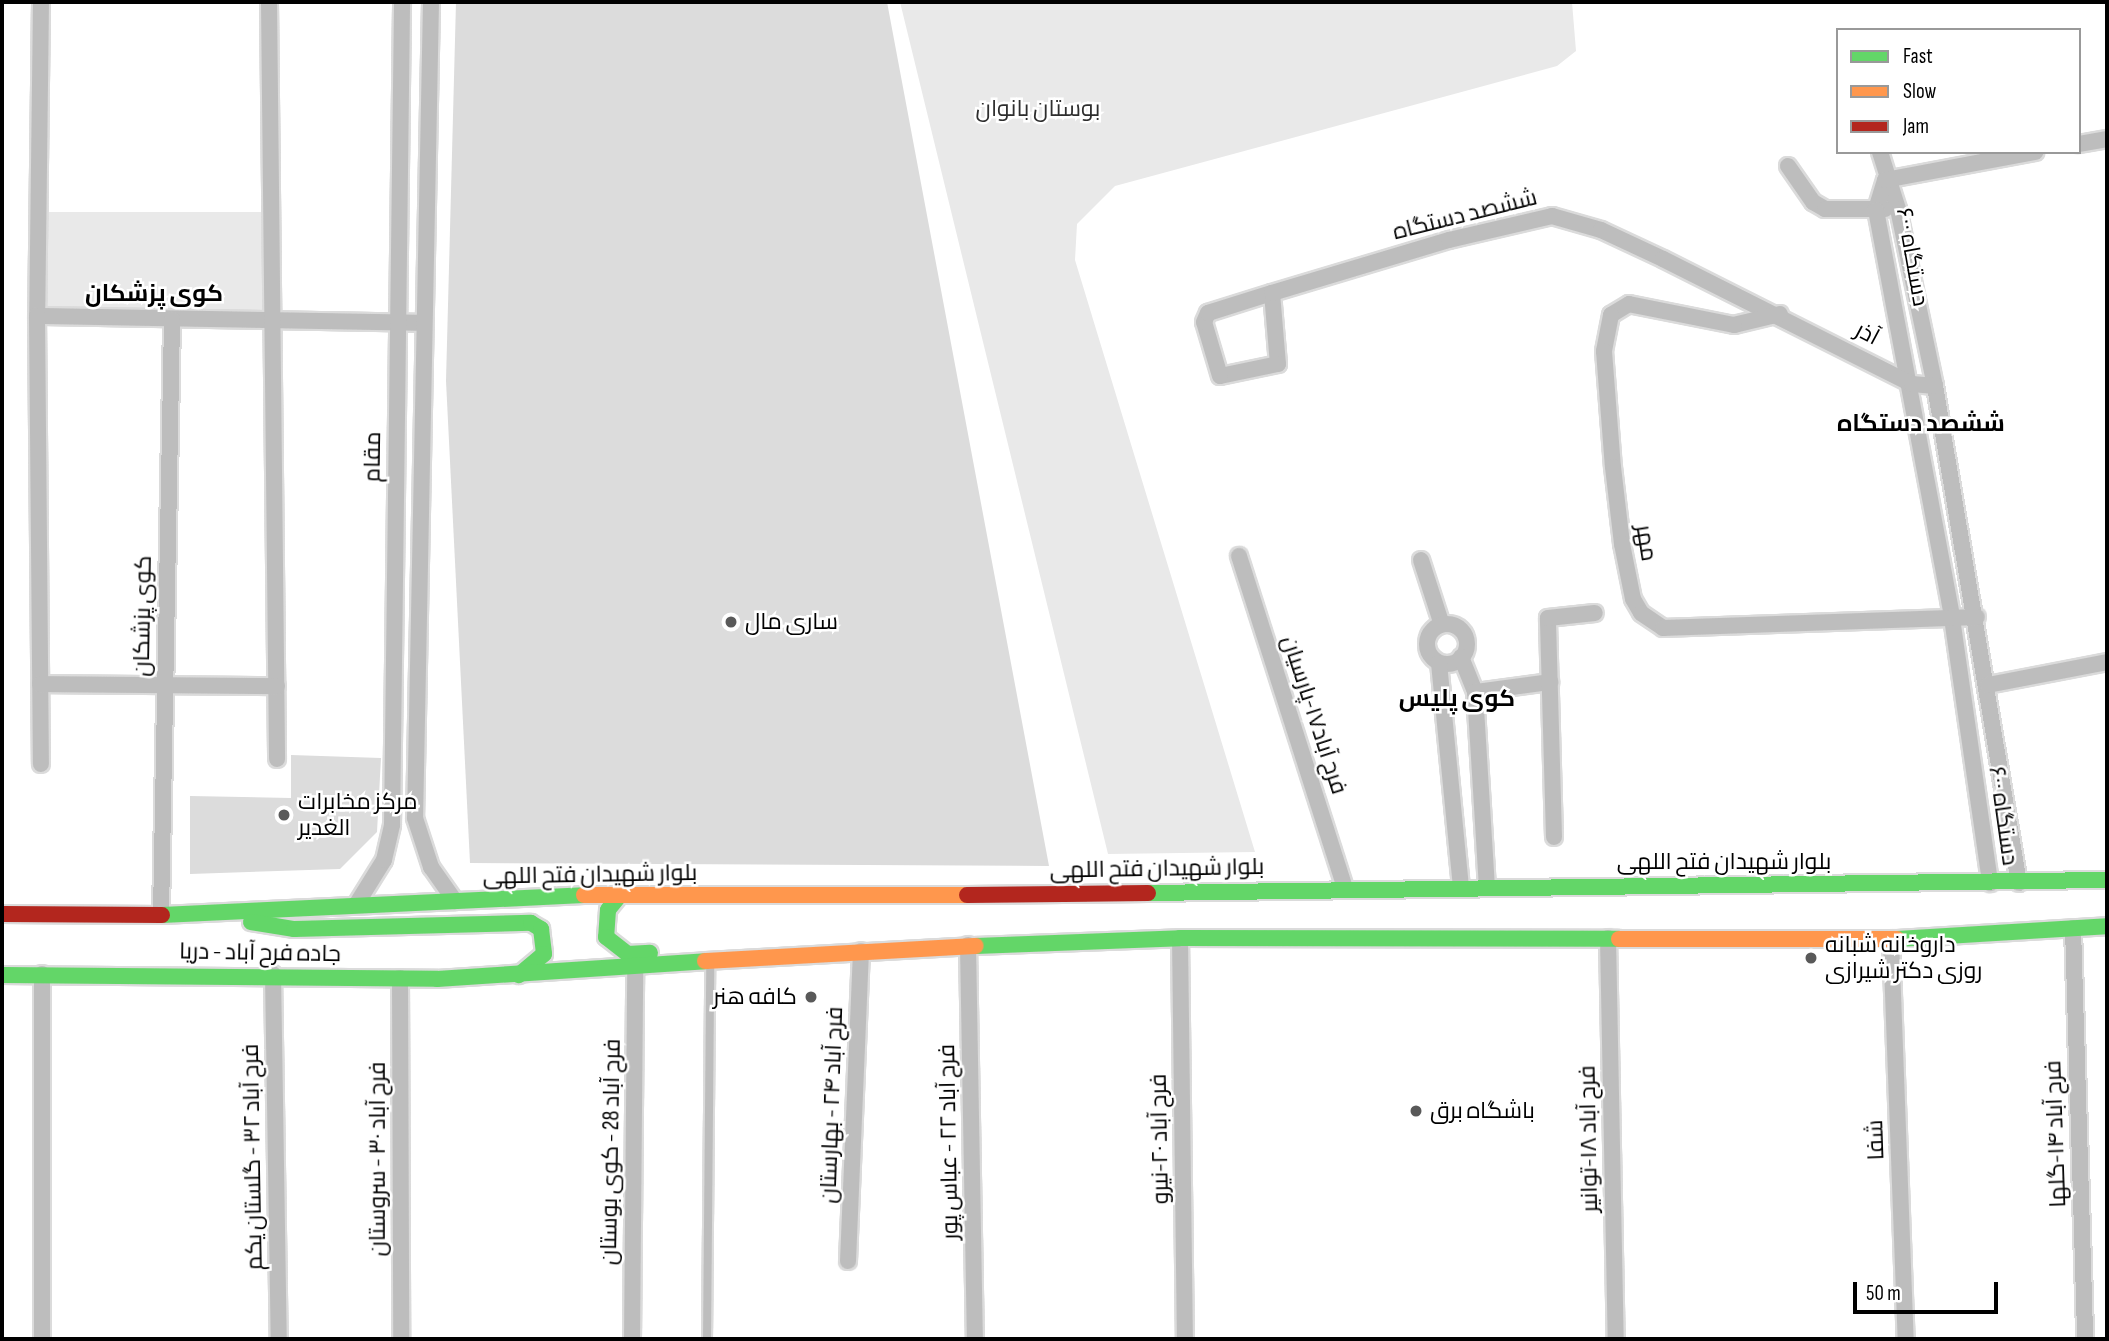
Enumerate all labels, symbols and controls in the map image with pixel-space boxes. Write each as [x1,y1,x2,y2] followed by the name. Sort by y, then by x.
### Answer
[1836,28,2081,154] legend
[1903,44,1933,69] text: Fast
[1903,79,1936,104] text: Slow
[976,95,1100,123] park label: بوستان بانوان
[1903,114,1929,139] text: Jam
[1390,184,1540,246] street label: ششصد دستگاه
[1890,206,1934,308] street label: ۶۰۰ دستگاه
[85,280,223,308] district label: کوی پزشکان
[1850,316,1884,352] street label: آذر
[1837,410,2005,438] district label: ششصد دستگاه
[359,431,387,483] street label: مقام
[1629,523,1663,563] street label: مهر
[128,555,158,677] street label: کوی پزشکان
[745,608,838,636] place label: ساری مال
[723,614,739,630] marker: ساری مال
[1275,632,1353,798] street label: فرح آباد۱۷-پارسیان
[1399,685,1515,713] district label: کوی پلیس
[1982,765,2024,867] street label: ۶۰۰ دستگاه
[298,788,417,842] place label: مرکز مخابرات الغدیر
[276,807,292,823] marker: مرکز مخابرات الغدیر
[1617,848,1831,876] street label: بلوار شهیدان فتح اللهی
[1049,853,1265,885] street label: بلوار شهیدان فتح اللهی
[482,859,698,891] street label: بلوار شهیدان فتح اللهی
[1825,931,1982,985] place label: داروخانه شبانه روزی دکتر شیرازی
[179,938,341,968] street label: جاده فرح آباد - دریا
[1803,950,1819,966] marker: داروخانه شبانه روزی دکتر شیرازی
[713,983,797,1011] place label: کافه هنر
[803,989,819,1005] marker: کافه هنر
[815,1006,849,1204] street label: فرح آباد ۲۴ - بهارستان
[595,1039,627,1265] street label: فرح آباد 28 - کوی بوستان
[237,1044,269,1270] street label: فرح آباد ۳۲ - گلستان یکم
[933,1044,965,1240] street label: فرح آباد ۲۲ - عباس پور
[2040,1060,2072,1208] street label: فرح آباد ۱۴-گلها
[364,1062,392,1256] street label: فرح آباد ۳۰ - سروستان
[1574,1065,1604,1213] street label: فرح آباد ۱۸-توانیر
[1145,1074,1175,1204] street label: فرح آباد ۲۰-نیرو
[1430,1097,1535,1125] place label: باشگاه برق
[1408,1103,1424,1119] marker: باشگاه برق
[1862,1119,1890,1161] street label: شفا
[1857,1268,2002,1312] scale bar
[1866,1281,1901,1306] text: 50 m

